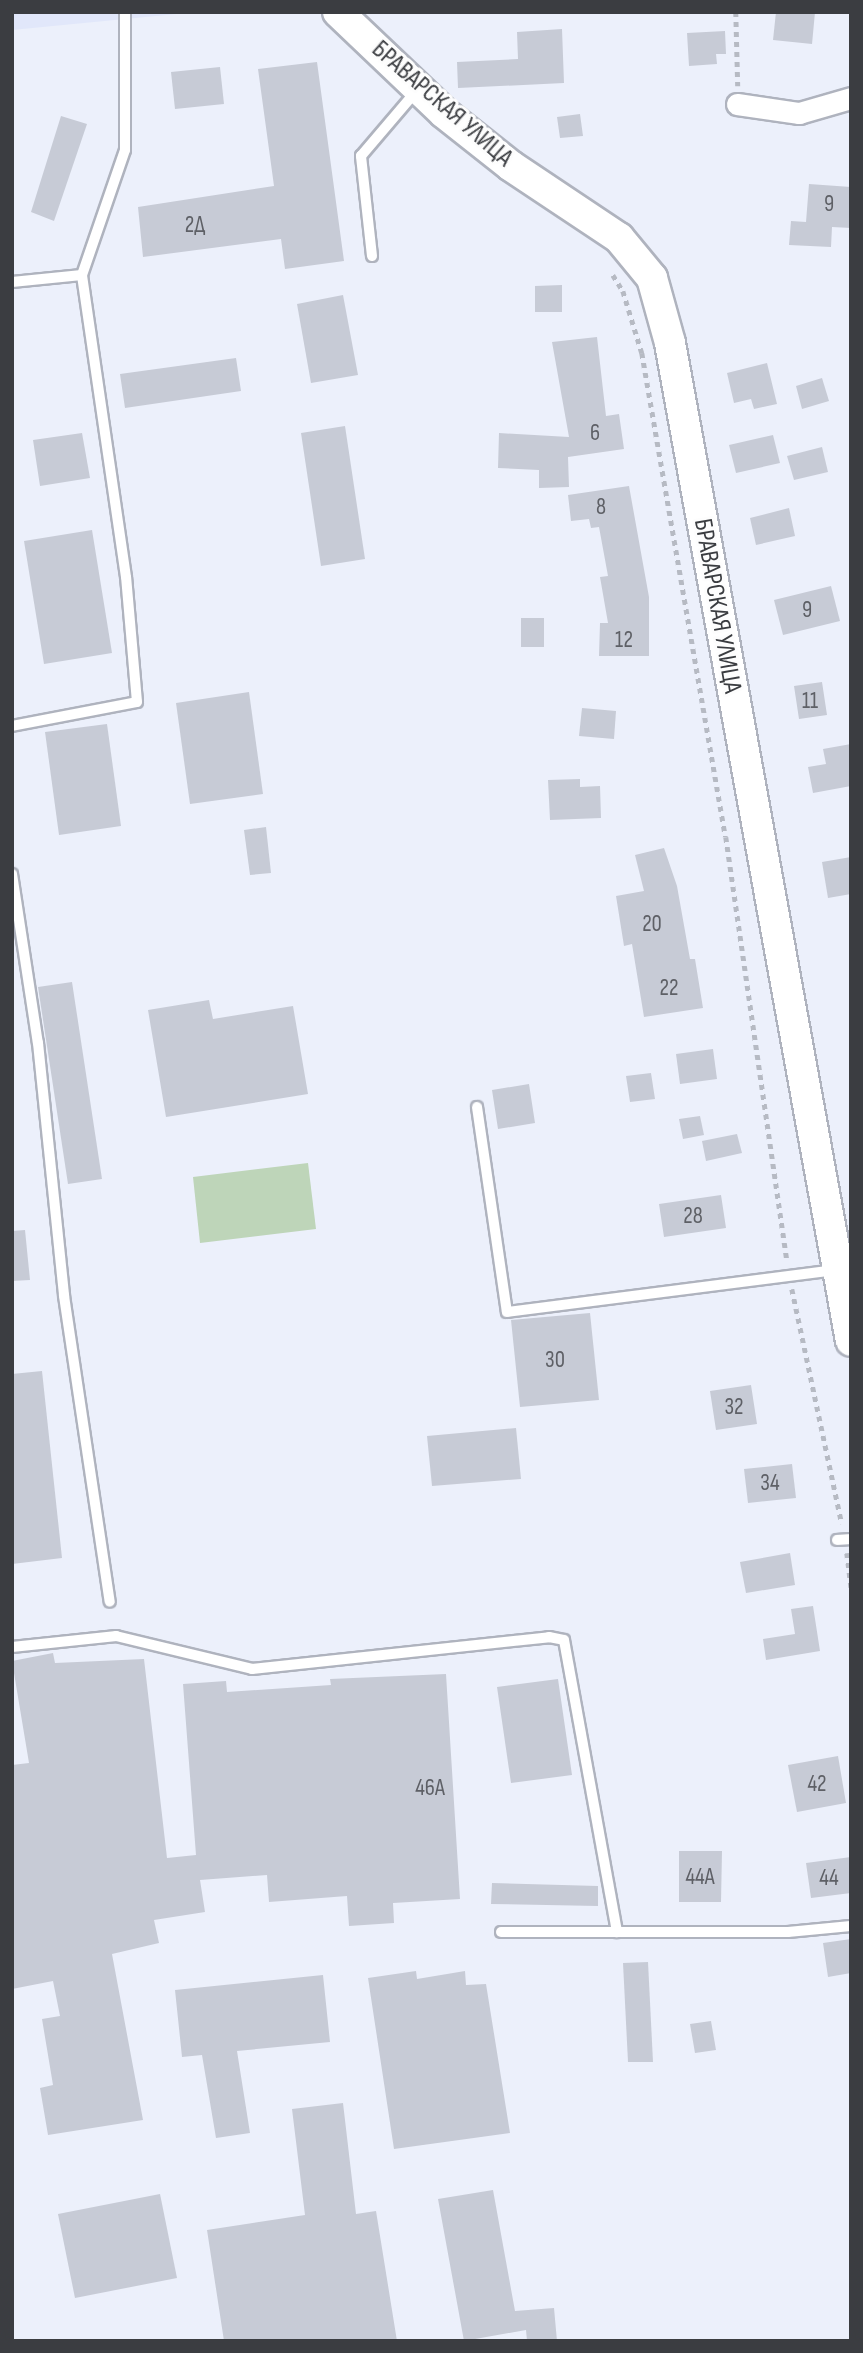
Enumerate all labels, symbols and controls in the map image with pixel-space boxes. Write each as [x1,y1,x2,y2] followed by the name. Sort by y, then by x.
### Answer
[365,34,519,174] street label: БРАВАРСКАЯ УЛИЦА
[824,190,834,218] house number: 9
[185,211,205,239] house number: 2Д
[590,419,600,447] house number: 6
[596,493,606,521] house number: 8
[686,516,748,696] street label: БРАВАРСКАЯ УЛИЦА
[802,596,812,624] house number: 9
[615,626,633,654] house number: 12
[802,687,818,715] house number: 11
[642,910,662,938] house number: 20
[660,974,678,1002] house number: 22
[683,1202,703,1230] house number: 28
[545,1346,565,1374] house number: 30
[724,1393,744,1421] house number: 32
[760,1469,780,1497] house number: 34
[807,1770,827,1798] house number: 42
[415,1774,445,1802] house number: 46А
[685,1863,715,1891] house number: 44А
[819,1864,839,1892] house number: 44

